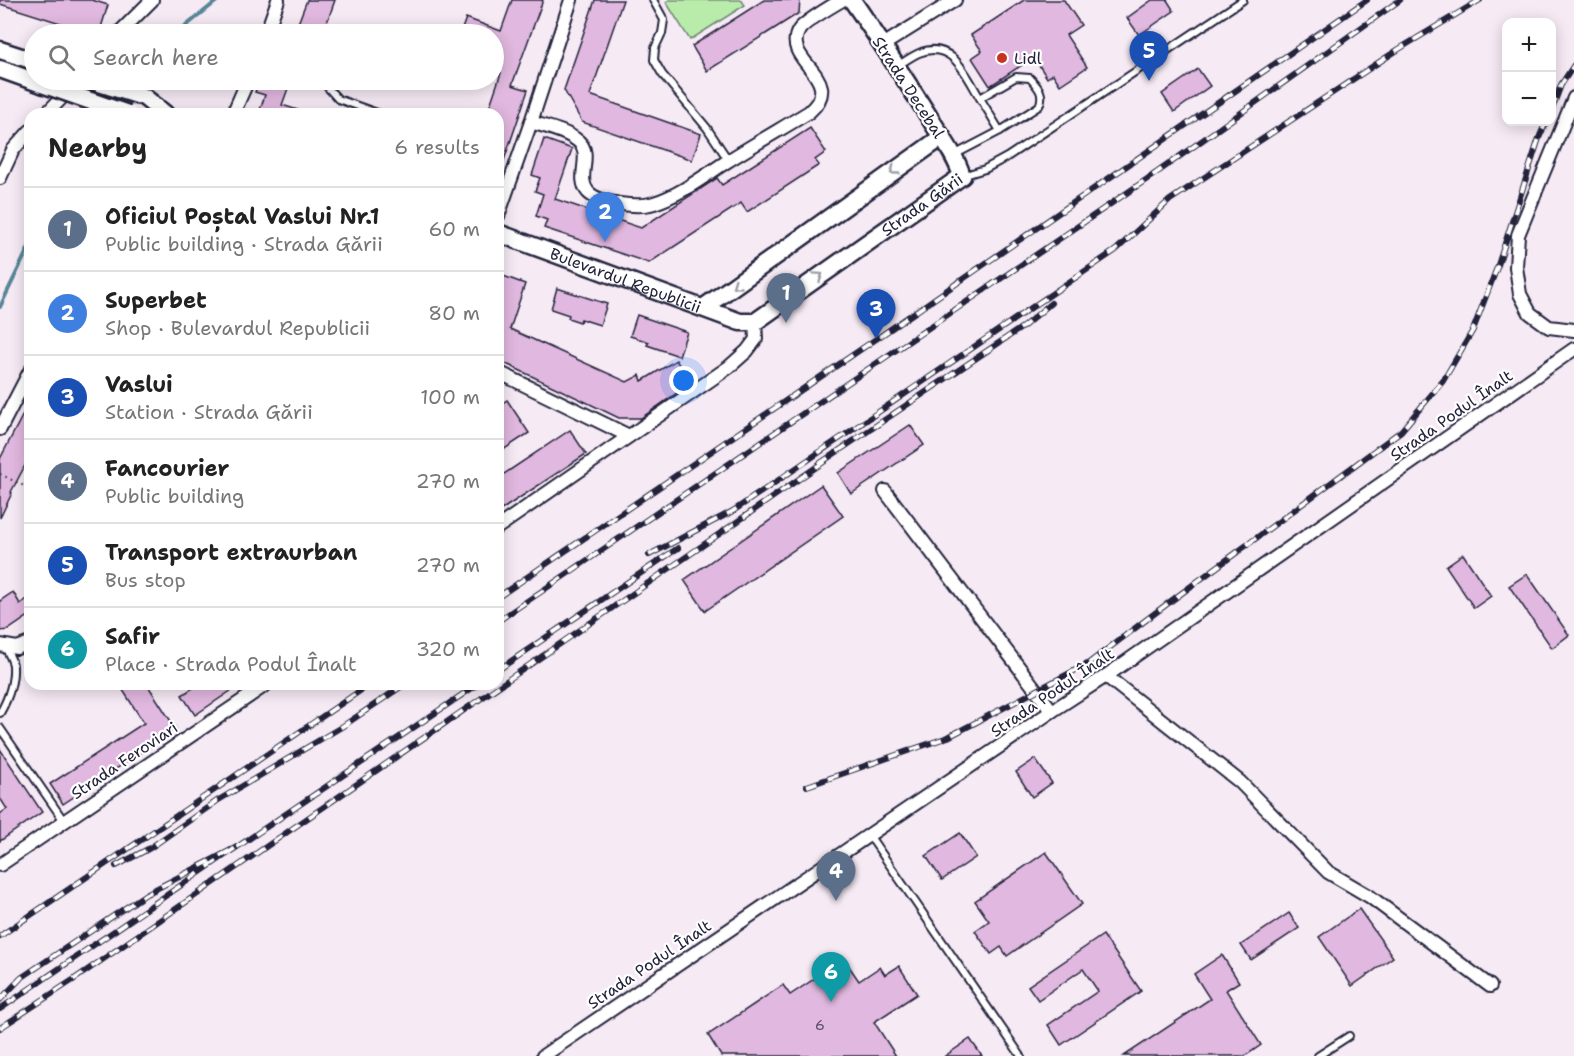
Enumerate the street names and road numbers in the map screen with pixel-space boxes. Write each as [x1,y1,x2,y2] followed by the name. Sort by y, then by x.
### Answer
[868,32,949,142] street label: Strada Decebal
[877,169,967,241] street label: Strada Gării
[547,243,704,318] street label: Bulevardul Republicii
[1386,365,1517,466] street label: Strada Podul Înalt
[986,643,1118,742] street label: Strada Podul Înalt
[67,717,182,804] street label: Strada Feroviari
[583,915,715,1014] street label: Strada Podul Înalt

